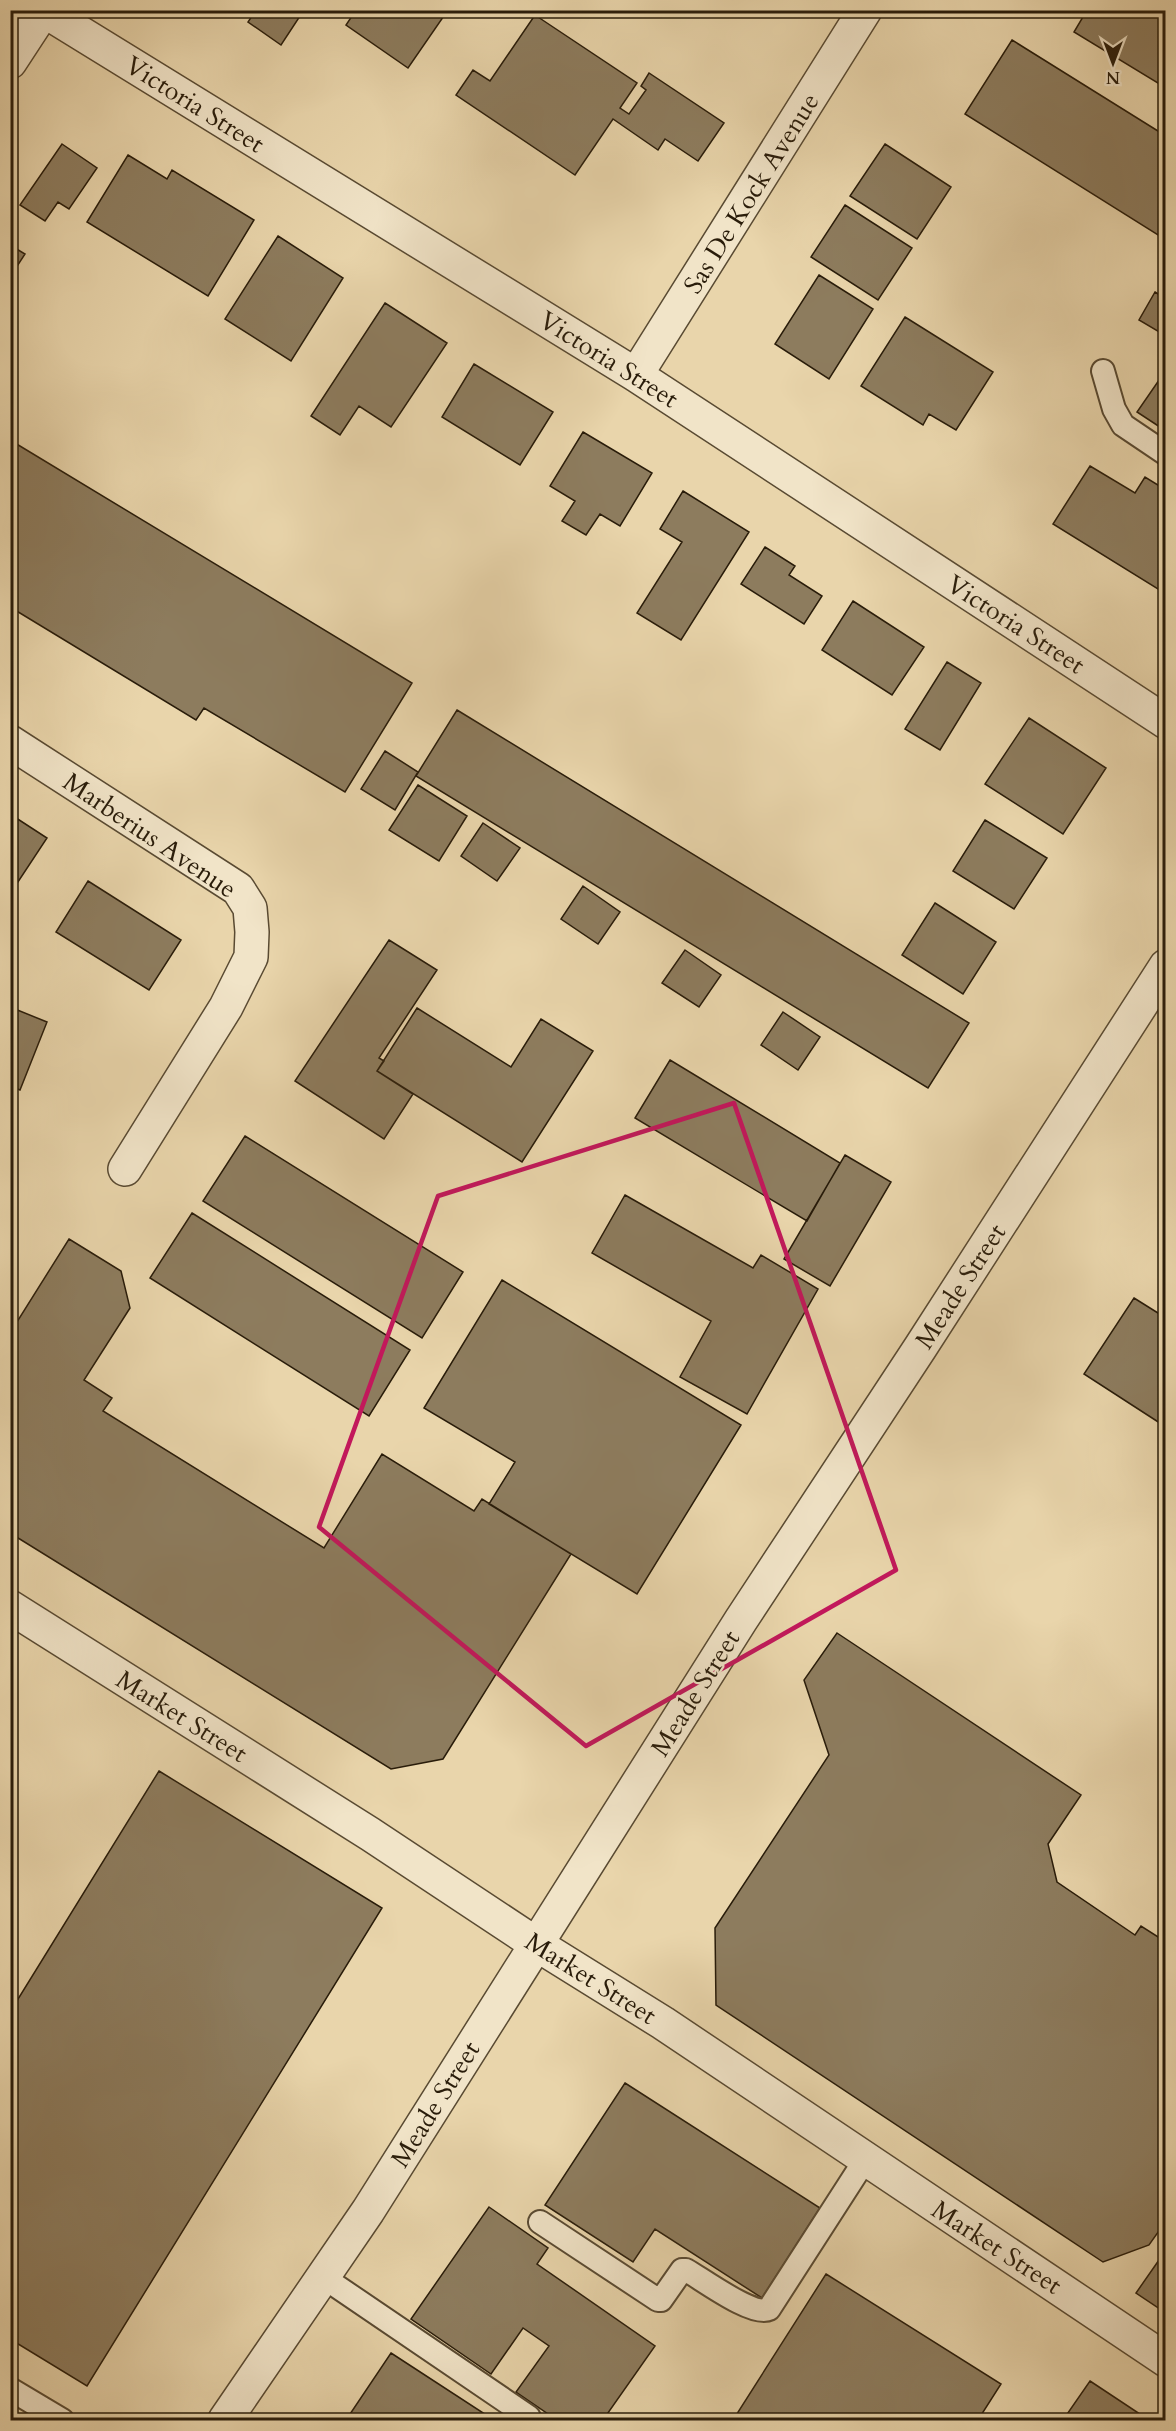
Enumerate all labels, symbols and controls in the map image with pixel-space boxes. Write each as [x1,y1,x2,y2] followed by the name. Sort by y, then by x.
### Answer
[1083,33,1143,93] north arrow
[118,48,271,161] street label: Victoria Street
[1106,66,1120,88] text: N
[676,86,827,300] street label: Sas De Kock Avenue
[532,303,685,416] street label: Victoria Street
[940,567,1092,682] street label: Victoria Street
[56,764,243,906] street label: Marberius Avenue
[907,1217,1014,1356] street label: Meade Street
[643,1623,748,1763] street label: Meade Street
[109,1662,254,1771] street label: Market Street
[518,1924,663,2033] street label: Market Street
[383,2034,488,2174] street label: Meade Street
[925,2192,1069,2303] street label: Market Street

